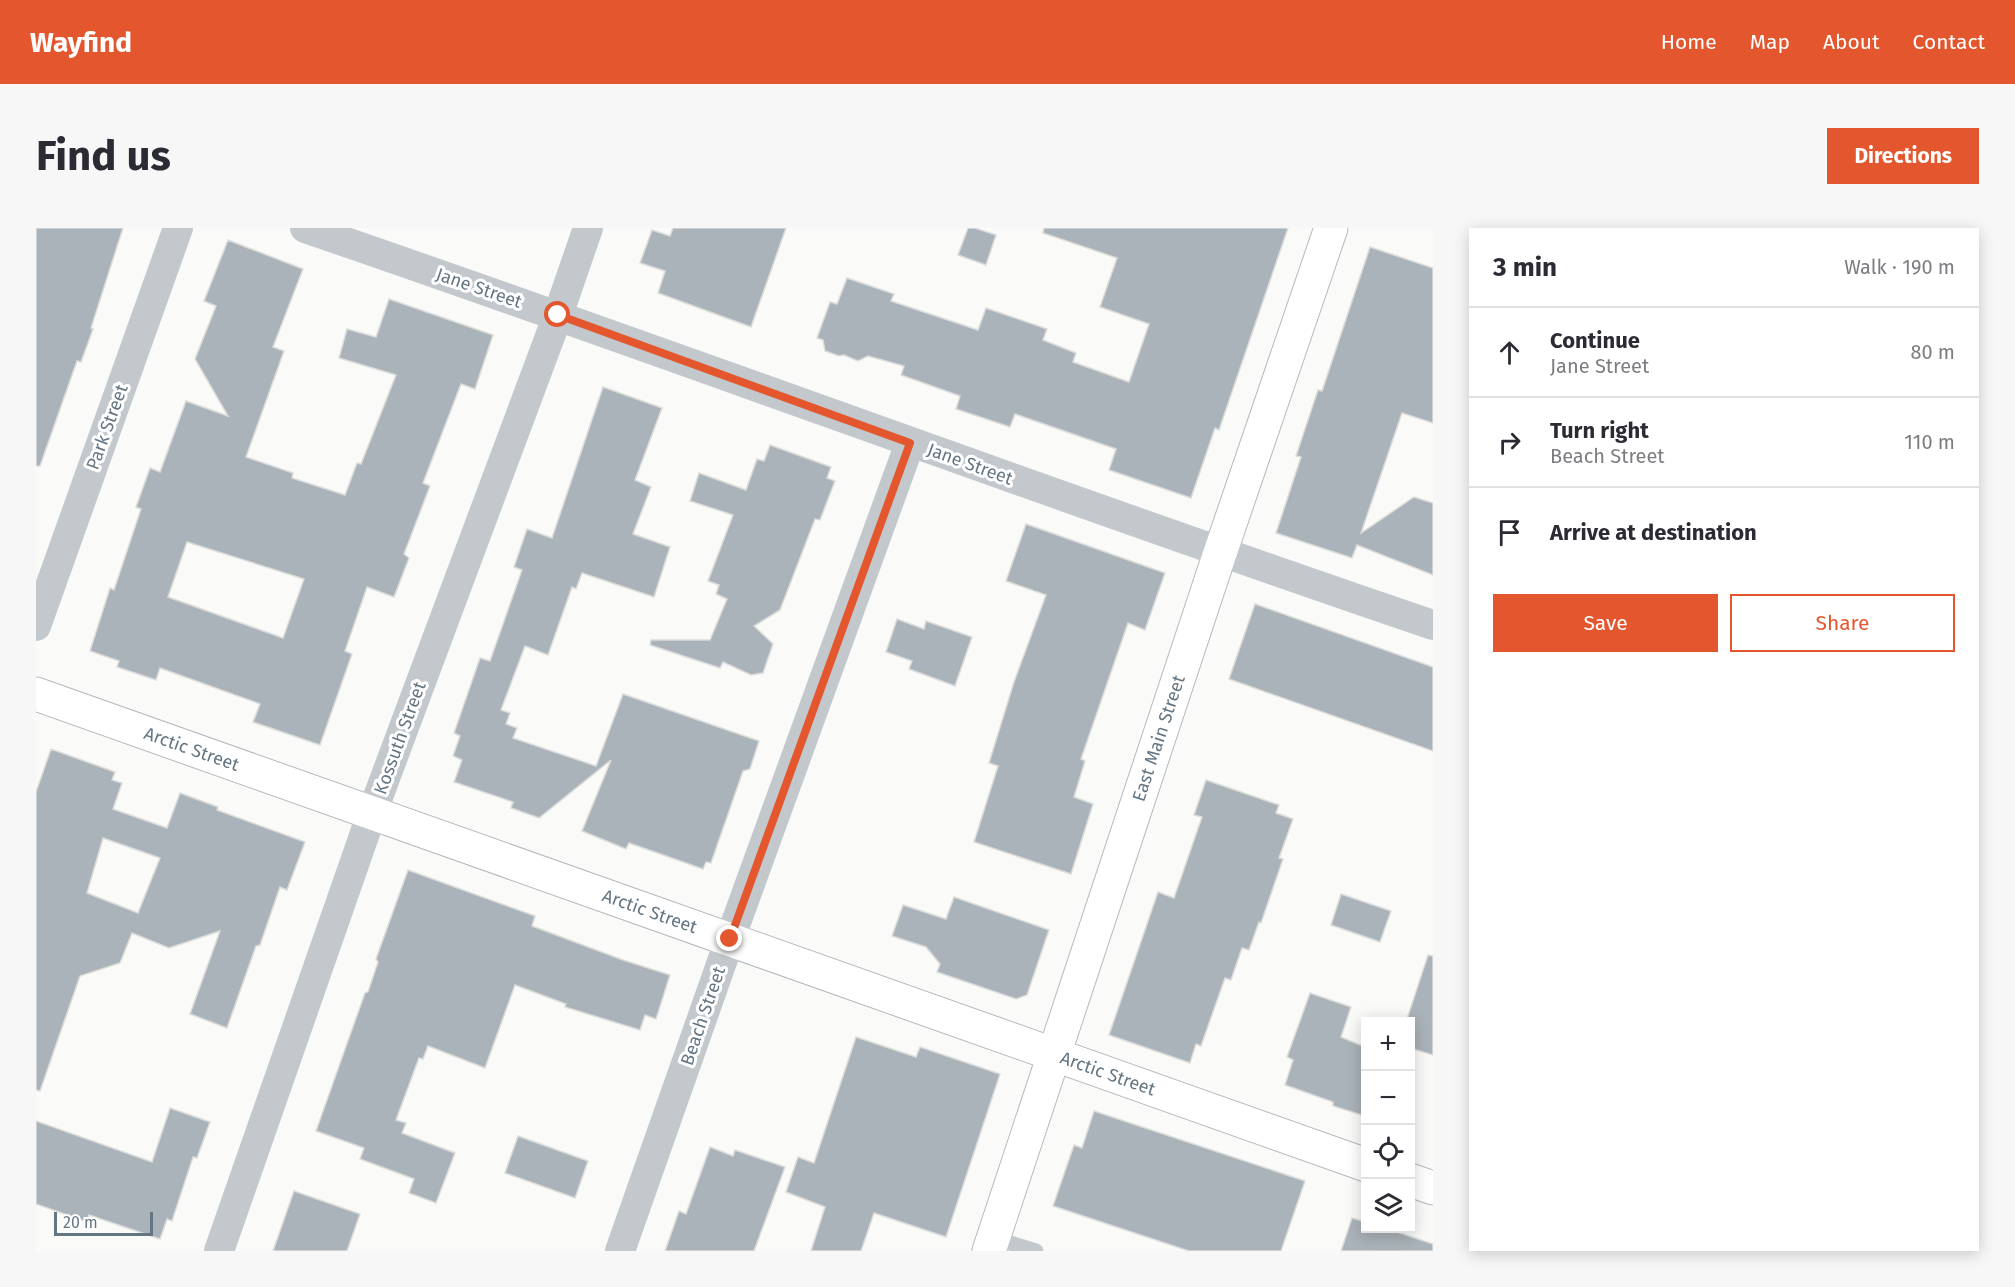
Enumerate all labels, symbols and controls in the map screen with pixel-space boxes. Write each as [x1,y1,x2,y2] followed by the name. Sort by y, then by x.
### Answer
[30,26,132,59] text: Wayfind
[1661,29,1717,55] text: Home
[1750,29,1790,55] text: Map
[1823,29,1880,55] text: About
[1913,29,1985,55] text: Contact
[1827,128,1979,184] button: Directions
[36,131,171,181] text: Find us
[1493,252,1557,283] text: 3 min
[1844,255,1955,279] text: Walk · 190 m
[433,263,525,313] street label: Jane Street
[544,301,570,327] route start
[1550,327,1640,354] text: Continue
[1493,336,1526,369] icon: ahead
[1910,340,1955,364] text: 80 m
[1550,354,1649,378] text: Jane Street
[81,381,133,473] street label: Park Street
[1550,417,1649,444] text: Turn right
[1493,426,1526,459] icon: right
[1904,430,1955,454] text: 110 m
[924,438,1016,490] street label: Jane Street
[1550,444,1665,468] text: Beach Street
[1493,516,1526,549] icon: arrive
[1550,519,1757,546] text: Arrive at destination
[1493,594,1718,652] button: Save
[1730,594,1955,652] button: Share
[1128,672,1190,804] street label: East Main Street
[369,678,431,797] street label: Kossuth Street
[141,722,242,776] street label: Arctic Street
[599,884,701,938] street label: Arctic Street
[716,925,742,951] route end
[676,963,730,1068] street label: Beach Street
[1361,1017,1415,1233] map controls
[1361,1017,1415,1071] button: +
[1057,1047,1159,1101] street label: Arctic Street
[1361,1071,1415,1125] button: −
[1361,1125,1415,1179] button: locate
[1361,1179,1415,1233] button: layers
[54,1209,153,1236] scale bar
[63,1213,98,1232] text: 20 m

